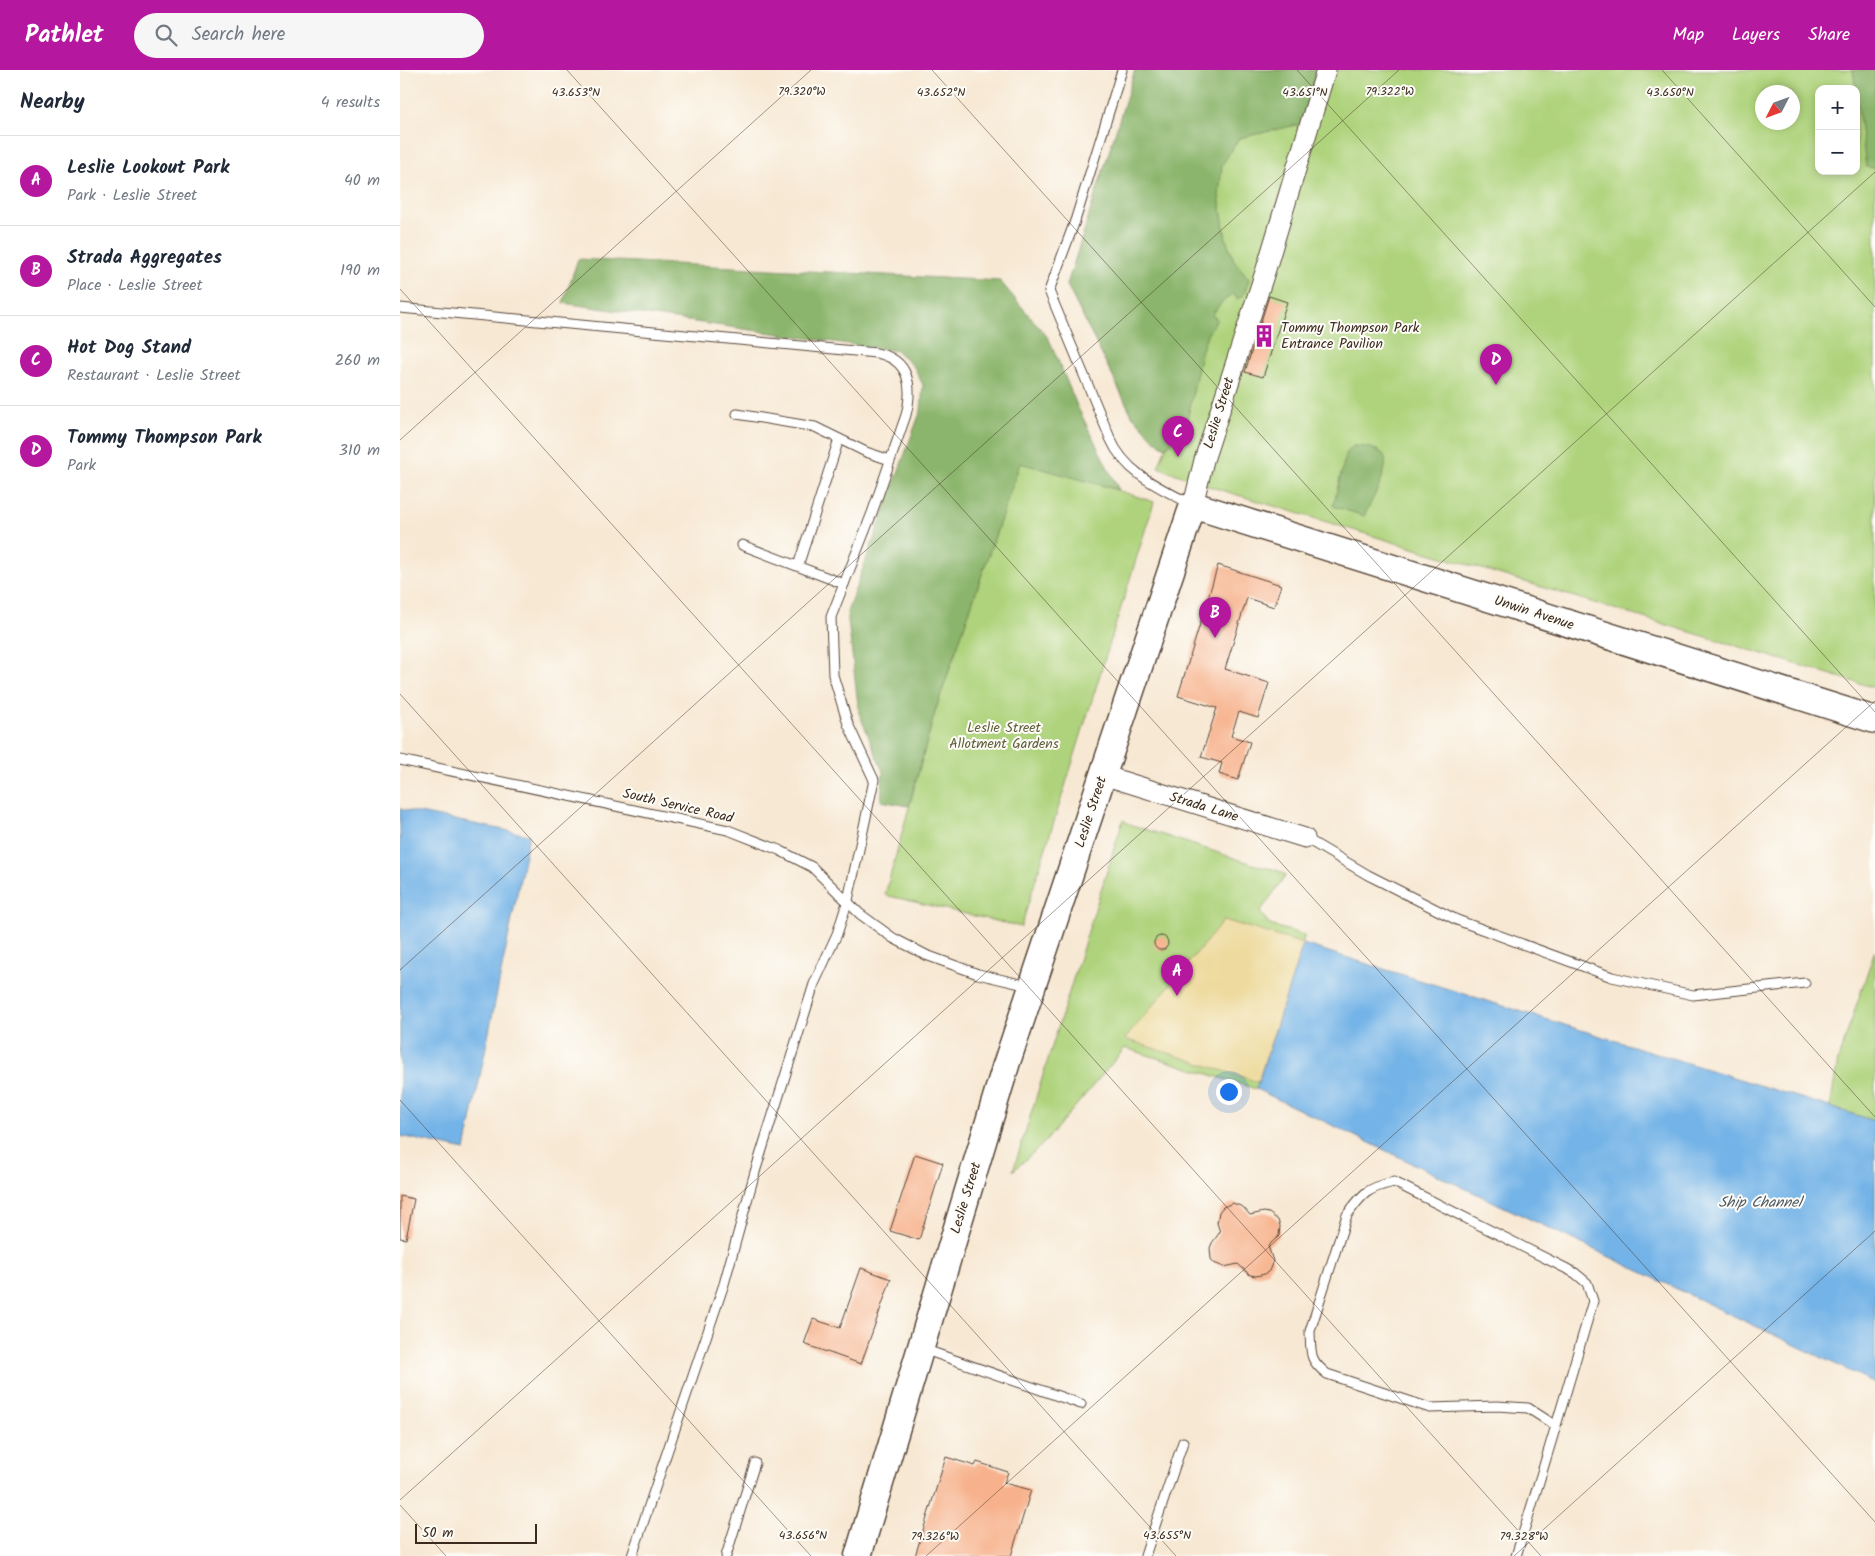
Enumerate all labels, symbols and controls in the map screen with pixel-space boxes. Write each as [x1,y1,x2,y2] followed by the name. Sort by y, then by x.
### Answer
[134,13,484,58] search box
[25,16,104,55] text: Pathlet
[192,20,285,50] text: Search here
[152,21,180,49] icon: search
[1673,21,1704,50] text: Map
[1732,21,1780,50] text: Layers
[1808,21,1850,50] text: Share
[778,82,826,101] text: 79.320°W
[1366,82,1414,101] text: 79.322°W
[552,83,600,102] text: 43.653°N
[917,83,965,102] text: 43.652°N
[1282,83,1328,102] text: 43.651°N
[1646,83,1694,102] text: 43.650°N
[1755,85,1800,130] north arrow
[1815,85,1860,175] map controls
[1815,85,1860,130] button: +
[20,86,85,119] text: Nearby
[321,90,380,115] text: 4 results
[1815,130,1860,175] button: −
[67,153,229,183] text: Leslie Lookout Park
[31,168,41,193] text: A
[344,168,380,193] text: 40 m
[67,183,197,208] text: Park · Leslie Street
[67,243,222,273] text: Strada Aggregates
[31,258,41,283] text: B
[340,258,380,283] text: 190 m
[67,273,203,298] text: Place · Leslie Street
[1281,317,1420,355] place label: Tommy Thompson Park Entrance Pavilion
[1251,323,1277,349] building icon: Tommy Thompson Park Entrance Pavilion
[67,333,191,363] text: Hot Dog Stand
[1480,344,1512,385] pin: D
[31,348,41,373] text: C
[335,348,380,373] text: 260 m
[67,363,241,388] text: Restaurant · Leslie Street
[1198,374,1241,452] street label: Leslie Street
[1162,416,1194,457] pin: C
[67,423,262,453] text: Tommy Thompson Park
[31,438,41,463] text: D
[339,438,380,463] text: 310 m
[67,453,96,478] text: Park
[1491,590,1577,636] street label: Unwin Avenue
[1199,597,1231,638] pin: B
[949,717,1059,755] park label: Leslie Street Allotment Gardens
[1069,773,1113,851] street label: Leslie Street
[621,783,736,830] street label: South Service Road
[1167,786,1242,828] street label: Strada Lane
[1161,955,1193,996] pin: A
[1216,1079,1242,1105] your location
[945,1159,988,1237] street label: Leslie Street
[1718,1191,1805,1215] water label: Ship Channel
[415,1521,538,1544] scale bar
[422,1522,453,1544] text: 50 m
[779,1526,827,1545] text: 43.656°N
[1143,1526,1191,1545] text: 43.655°N
[911,1527,959,1546] text: 79.326°W
[1500,1527,1548,1546] text: 79.328°W

